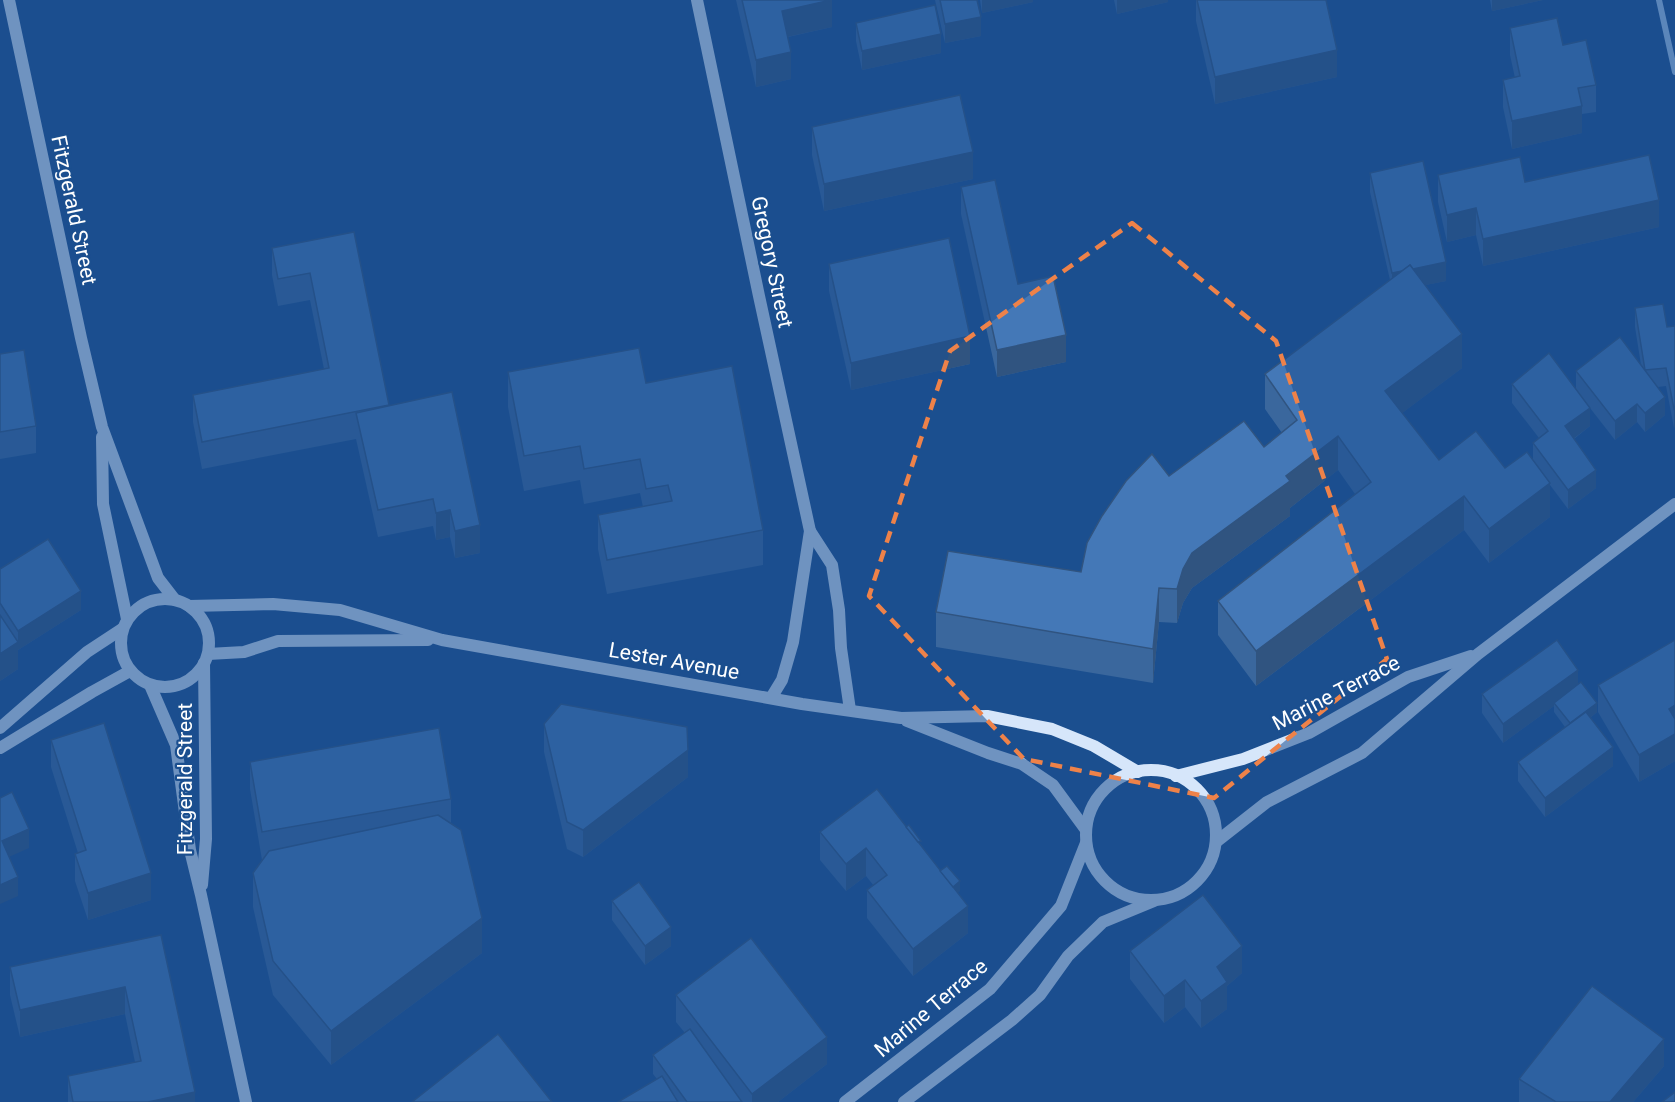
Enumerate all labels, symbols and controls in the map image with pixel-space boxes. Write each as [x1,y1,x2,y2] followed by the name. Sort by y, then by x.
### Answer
[46,133,102,287] street label: Fitzgerald Street
[746,194,798,330] street label: Gregory Street
[607,638,741,684] street label: Lester Avenue
[1268,651,1404,735] street label: Marine Terrace
[173,703,197,855] street label: Fitzgerald Street
[870,954,992,1062] street label: Marine Terrace

